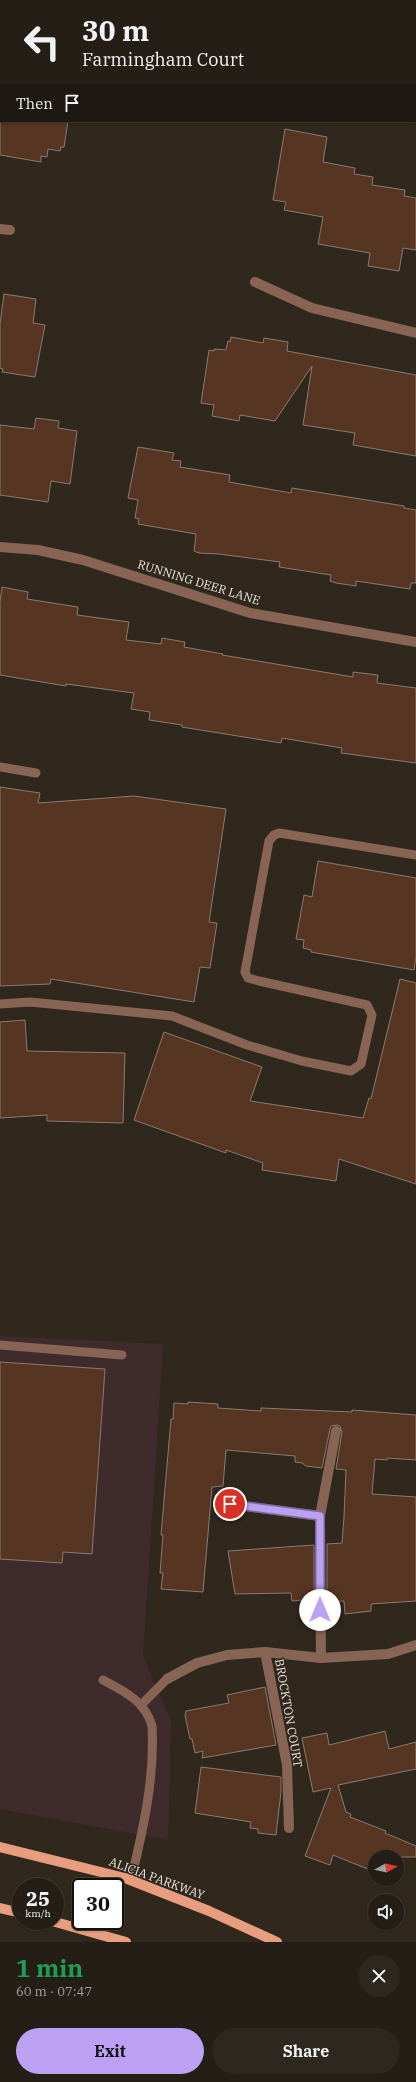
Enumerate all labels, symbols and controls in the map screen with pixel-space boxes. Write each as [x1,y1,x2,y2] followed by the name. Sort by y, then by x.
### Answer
[82,12,149,49] text: 30 m
[16,16,68,68] icon: left
[82,48,244,71] text: Farmingham Court
[61,92,83,114] icon: arrive
[16,94,53,113] text: Then
[136,556,262,608] street label: RUNNING DEER LANE
[213,1487,247,1521] pin
[219,1493,241,1515] icon: arrive
[299,1589,341,1631] position arrow
[272,1658,306,1769] street label: BROCKTON COURT
[368,1850,404,1886] north arrow
[368,1850,404,1930] map controls
[107,1854,207,1902] street label: ALICIA PARKWAY
[72,1878,124,1930] speed limit sign: 30
[26,1885,50,1912] text: 25
[368,1894,404,1930] button: sound
[25,1907,51,1920] text: km/h
[16,1952,83,1984] text: 1 min
[358,1955,400,1997] button: close
[16,1983,92,2000] text: 60 m · 07:47
[16,2028,204,2074] button: Exit
[212,2028,400,2074] button: Share

